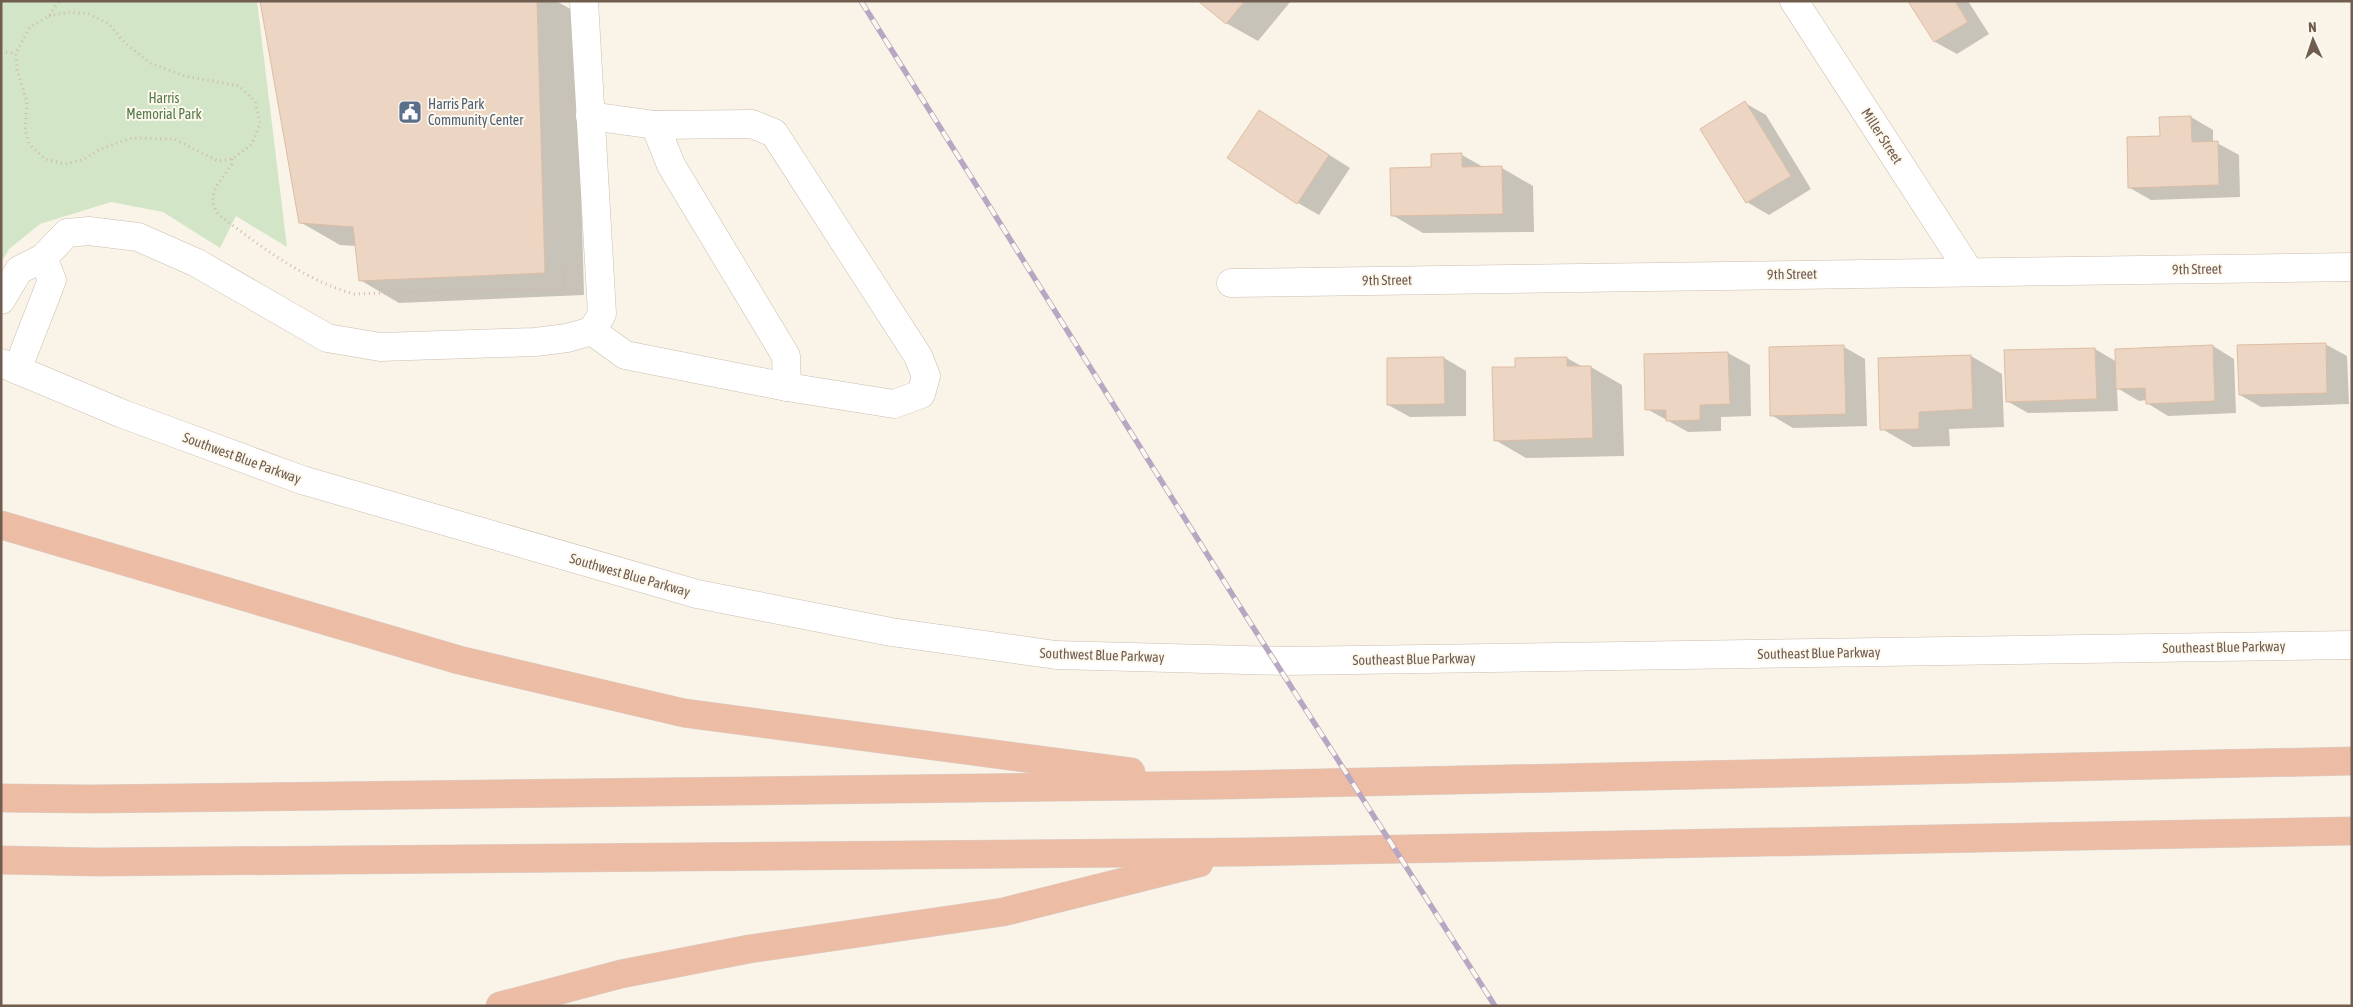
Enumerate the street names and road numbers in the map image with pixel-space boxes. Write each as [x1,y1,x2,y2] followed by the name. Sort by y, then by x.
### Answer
[1858,105,1906,167] street label: Miller Street
[2172,261,2222,277] street label: 9th Street
[1767,266,1817,282] street label: 9th Street
[1362,272,1412,288] street label: 9th Street
[181,429,304,487] street label: Southwest Blue Parkway
[568,550,692,600] street label: Southwest Blue Parkway
[2162,638,2286,656] street label: Southeast Blue Parkway
[1757,644,1881,662] street label: Southeast Blue Parkway
[1039,645,1165,665] street label: Southwest Blue Parkway
[1352,650,1476,668] street label: Southeast Blue Parkway

